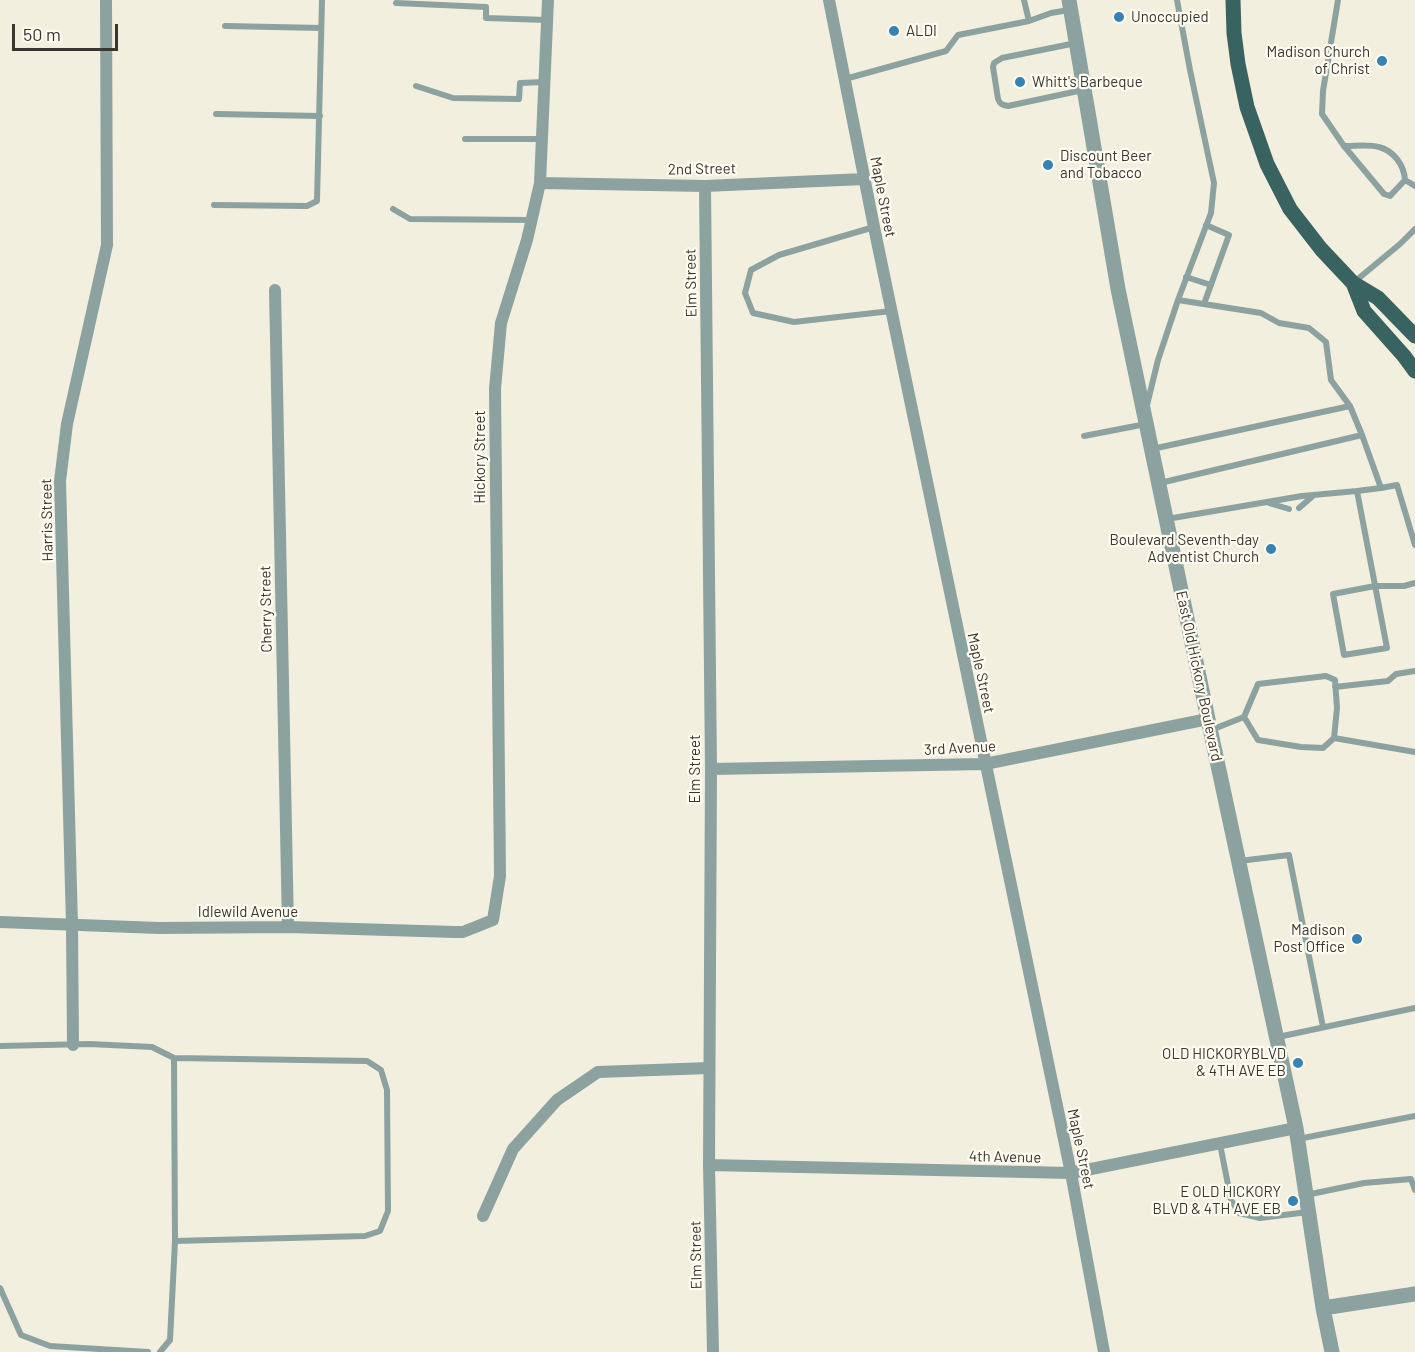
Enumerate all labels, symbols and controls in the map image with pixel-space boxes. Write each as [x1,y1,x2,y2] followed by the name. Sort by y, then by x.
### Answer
[1131,8,1209,26] place label: Unoccupied
[1112,10,1126,24] marker: Unoccupied
[15,12,122,50] scale bar
[906,22,937,40] place label: ALDI
[23,23,61,45] text: 50 m
[887,24,901,38] marker: ALDI
[1267,43,1370,78] place label: Madison Church of Christ
[1375,54,1389,68] marker: Madison Church of Christ
[1032,73,1143,91] place label: Whitt's Barbeque
[1013,75,1027,89] marker: Whitt's Barbeque
[1060,147,1152,182] place label: Discount Beer and Tobacco
[866,155,900,239] street label: Maple Street
[1041,158,1055,172] marker: Discount Beer and Tobacco
[668,159,736,179] street label: 2nd Street
[681,248,701,318] street label: Elm Street
[471,410,489,504] street label: Hickory Street
[37,478,57,562] street label: Harris Street
[1109,531,1259,566] place label: Boulevard Seventh-day Adventist Church
[1264,542,1278,556] marker: Boulevard Seventh-day Adventist Church
[256,565,276,653] street label: Cherry Street
[1172,589,1226,763] street label: East Old Hickory Boulevard
[964,631,998,715] street label: Maple Street
[686,735,704,803] street label: Elm Street
[924,737,996,759] street label: 3rd Avenue
[198,903,298,921] street label: Idlewild Avenue
[1273,921,1345,956] place label: Madison Post Office
[1350,932,1364,946] marker: Madison Post Office
[1162,1045,1286,1080] place label: OLD HICKORYBLVD & 4TH AVE EB
[1291,1056,1305,1070] marker: OLD HICKORYBLVD & 4TH AVE EB
[1064,1107,1098,1191] street label: Maple Street
[969,1147,1041,1167] street label: 4th Avenue
[1153,1183,1281,1218] place label: E OLD HICKORY BLVD & 4TH AVE EB
[1286,1194,1300,1208] marker: E OLD HICKORY BLVD & 4TH AVE EB
[686,1220,706,1290] street label: Elm Street

